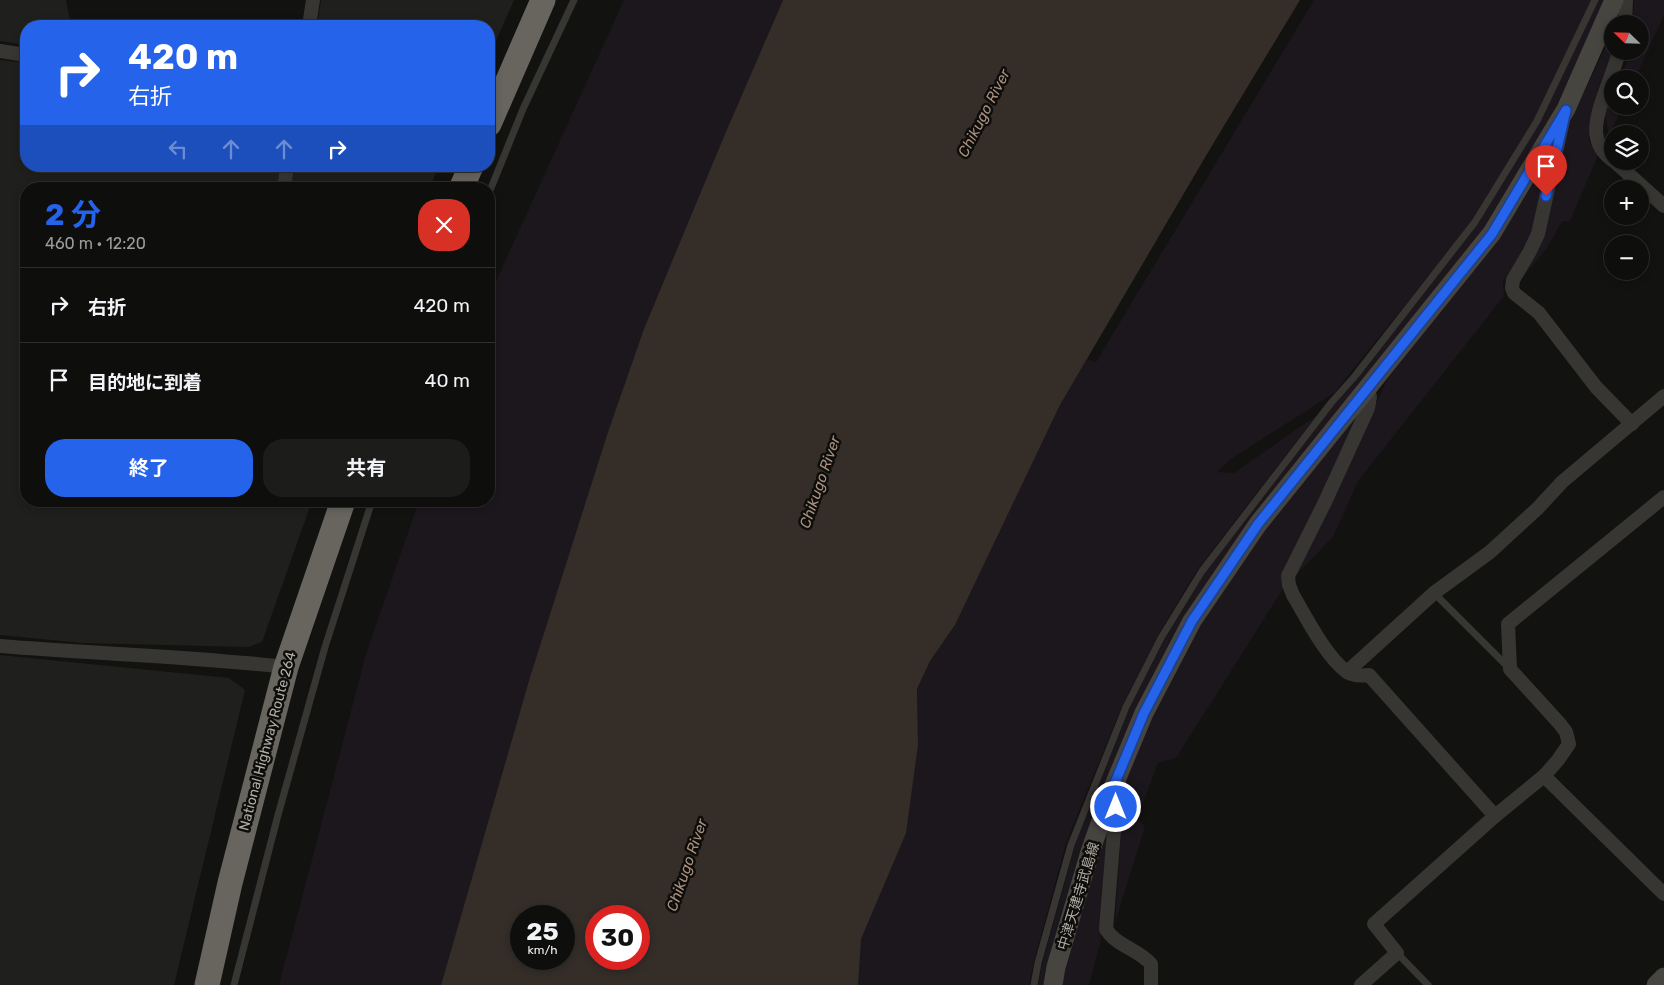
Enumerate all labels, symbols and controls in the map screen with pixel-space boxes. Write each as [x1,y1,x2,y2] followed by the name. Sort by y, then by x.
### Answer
[1604,15,1649,60] north arrow
[1604,15,1649,280] map controls
[128,36,238,78] text: 420 m
[45,40,110,105] icon: right
[954,65,1014,160] water label: Chikugo River
[1604,70,1649,115] button: search
[128,83,172,110] text: 右折
[1604,125,1649,170] button: layers
[164,135,192,163] icon: left
[217,135,245,163] icon: ahead
[270,135,298,163] icon: ahead
[323,135,351,163] icon: right
[1525,145,1567,196] pin
[1532,152,1560,180] icon: arrive
[1604,180,1649,225] button: +
[45,197,101,233] text: 2 分
[418,199,470,251] button: close
[45,234,146,253] text: 460 m · 12:20
[1604,235,1649,280] button: −
[45,291,73,319] icon: right
[413,294,470,317] text: 420 m
[88,296,126,319] text: 右折
[45,366,73,394] icon: arrive
[425,369,470,392] text: 40 m
[88,371,202,394] text: 目的地に到着
[796,432,845,531] water label: Chikugo River
[45,439,253,497] button: 終了
[263,439,470,497] button: 共有
[235,650,300,832] street label: National Highway Route 264
[1089,780,1141,832] position arrow
[663,815,712,914] water label: Chikugo River
[1054,840,1103,952] street label: 中津天建寺武島線
[585,905,650,970] speed limit sign: 30
[526,917,559,946] text: 25
[528,943,557,957] text: km/h

